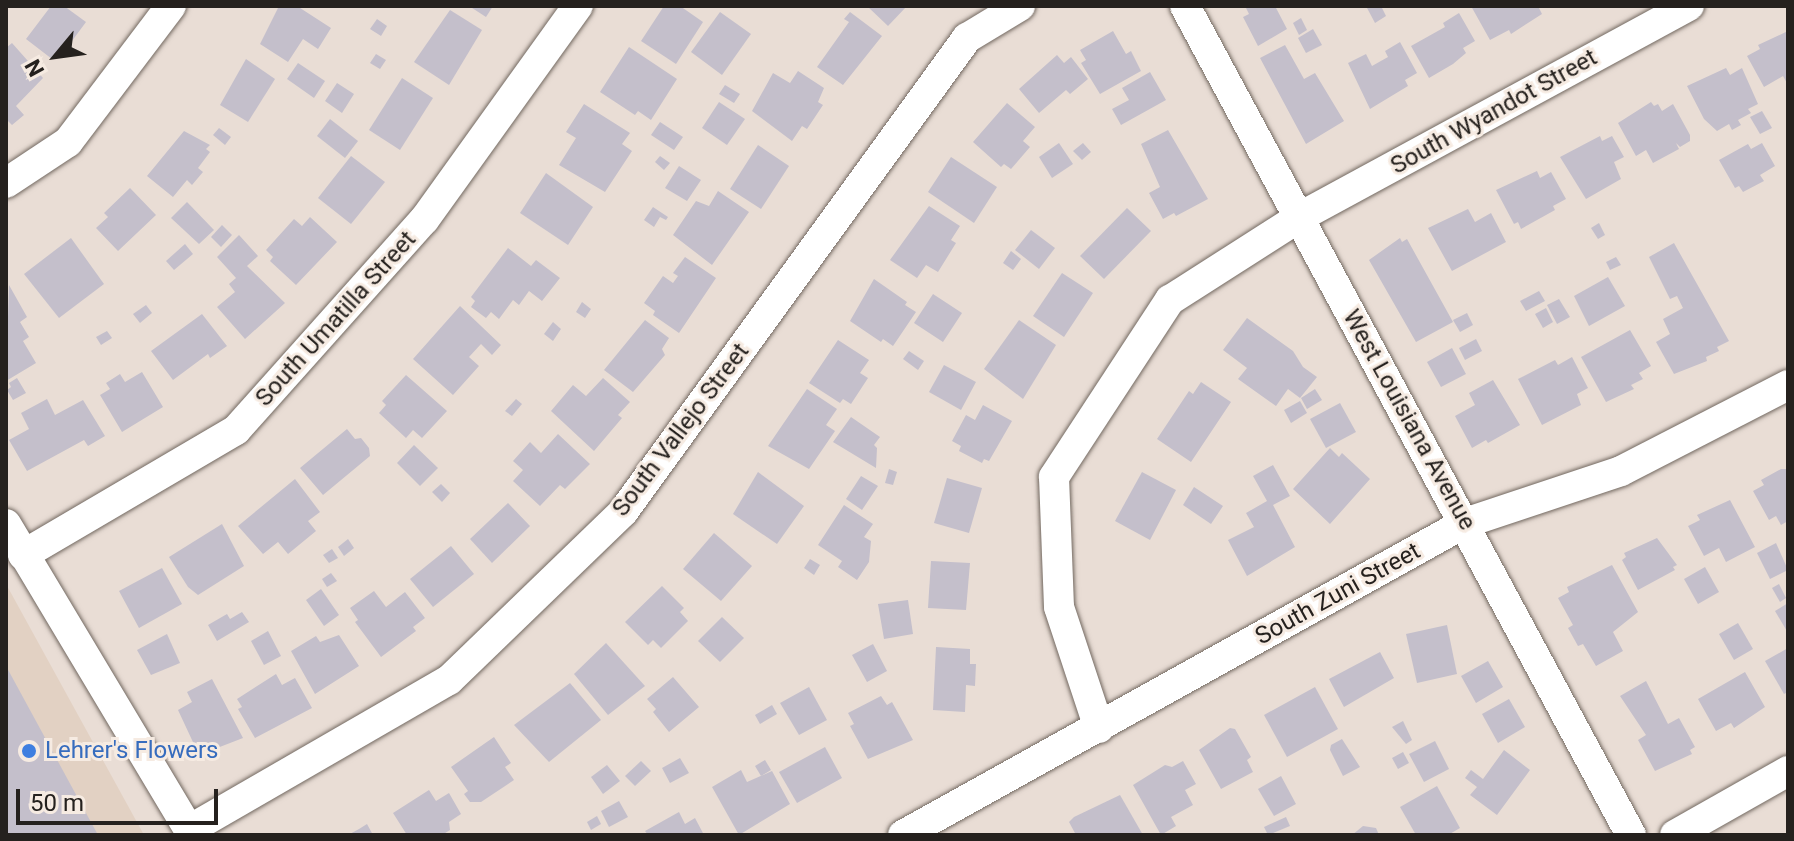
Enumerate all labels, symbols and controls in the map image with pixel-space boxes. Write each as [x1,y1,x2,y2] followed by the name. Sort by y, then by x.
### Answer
[16,16,96,96] north arrow
[1386,43,1602,181] street label: South Wyandot Street
[20,55,49,81] text: N
[250,226,422,412] street label: South Umatilla Street
[1336,305,1482,535] street label: West Louisiana Avenue
[607,338,755,522] street label: South Vallejo Street
[1251,537,1425,651] street label: South Zuni Street
[45,737,218,765] place label: Lehrer's Flowers
[20,742,38,760] marker: Lehrer's Flowers
[20,773,222,823] scale bar
[30,789,84,817] text: 50 m

